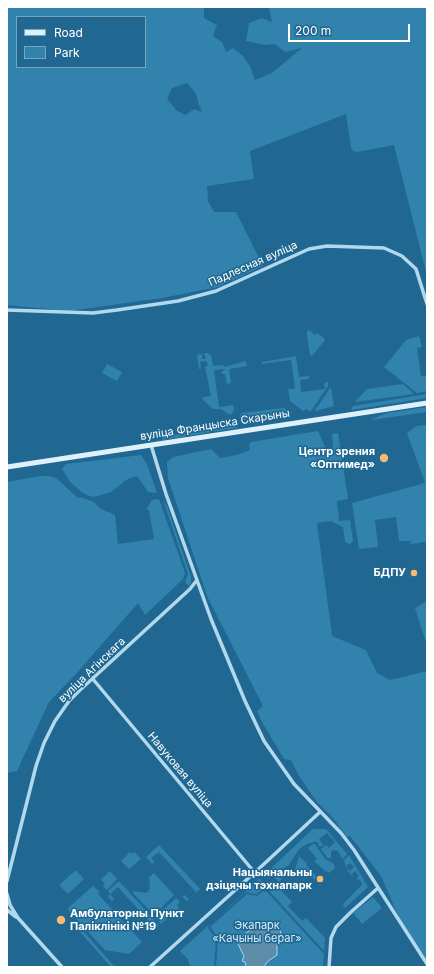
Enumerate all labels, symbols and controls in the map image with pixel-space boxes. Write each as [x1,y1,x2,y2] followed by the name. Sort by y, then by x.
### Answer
[16,16,146,68] legend
[290,16,412,42] scale bar
[295,23,331,38] text: 200 m
[54,25,83,40] text: Road
[54,45,80,60] text: Park
[207,238,299,290] street label: Падлесная вуліца
[139,407,291,443] street label: вуліца Францыска Скарыны
[299,445,375,471] place label: Центр зрения «Оптимед»
[378,452,390,464] marker: Центр зрения «Оптимед»
[373,566,406,580] place label: БДПУ
[409,568,419,578] marker: БДПУ
[56,635,128,705] street label: вуліца Агінскага
[145,730,215,810] street label: Навуковая вуліца
[206,866,312,892] place label: Нацыянальны дзіцячы тэхнапарк
[315,874,325,884] marker: Нацыянальны дзіцячы тэхнапарк
[70,907,184,933] place label: Амбулаторны Пункт Паліклінікі №19
[55,914,67,926] marker: Амбулаторны Пункт Паліклінікі №19
[212,919,302,945] park label: Экапарк «Качыны бераг»

